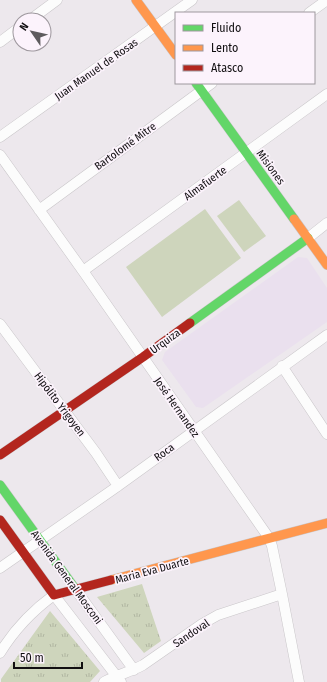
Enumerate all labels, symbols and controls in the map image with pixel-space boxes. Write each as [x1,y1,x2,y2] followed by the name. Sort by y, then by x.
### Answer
[12,12,52,52] north arrow
[175,12,315,84] legend
[17,20,31,33] text: N
[211,21,241,35] text: Fluido
[52,36,141,103] street label: Juan Manuel de Rosas
[211,41,238,55] text: Lento
[211,61,243,75] text: Atasco
[92,120,159,173] street label: Bartolomé Mitre
[254,147,288,187] street label: Misiones
[181,164,229,203] street label: Almafuerte
[148,326,183,357] street label: Urquiza
[31,370,88,439] street label: Hipólito Yrigoyen
[151,375,202,440] street label: José Hernandez
[152,441,177,464] street label: Roca
[28,528,105,627] street label: Avenida General Mosconi
[114,554,190,587] street label: Maria Eva Duarte
[171,616,212,650] street label: Sandoval
[14,644,82,670] scale bar
[20,651,44,665] text: 50 m

